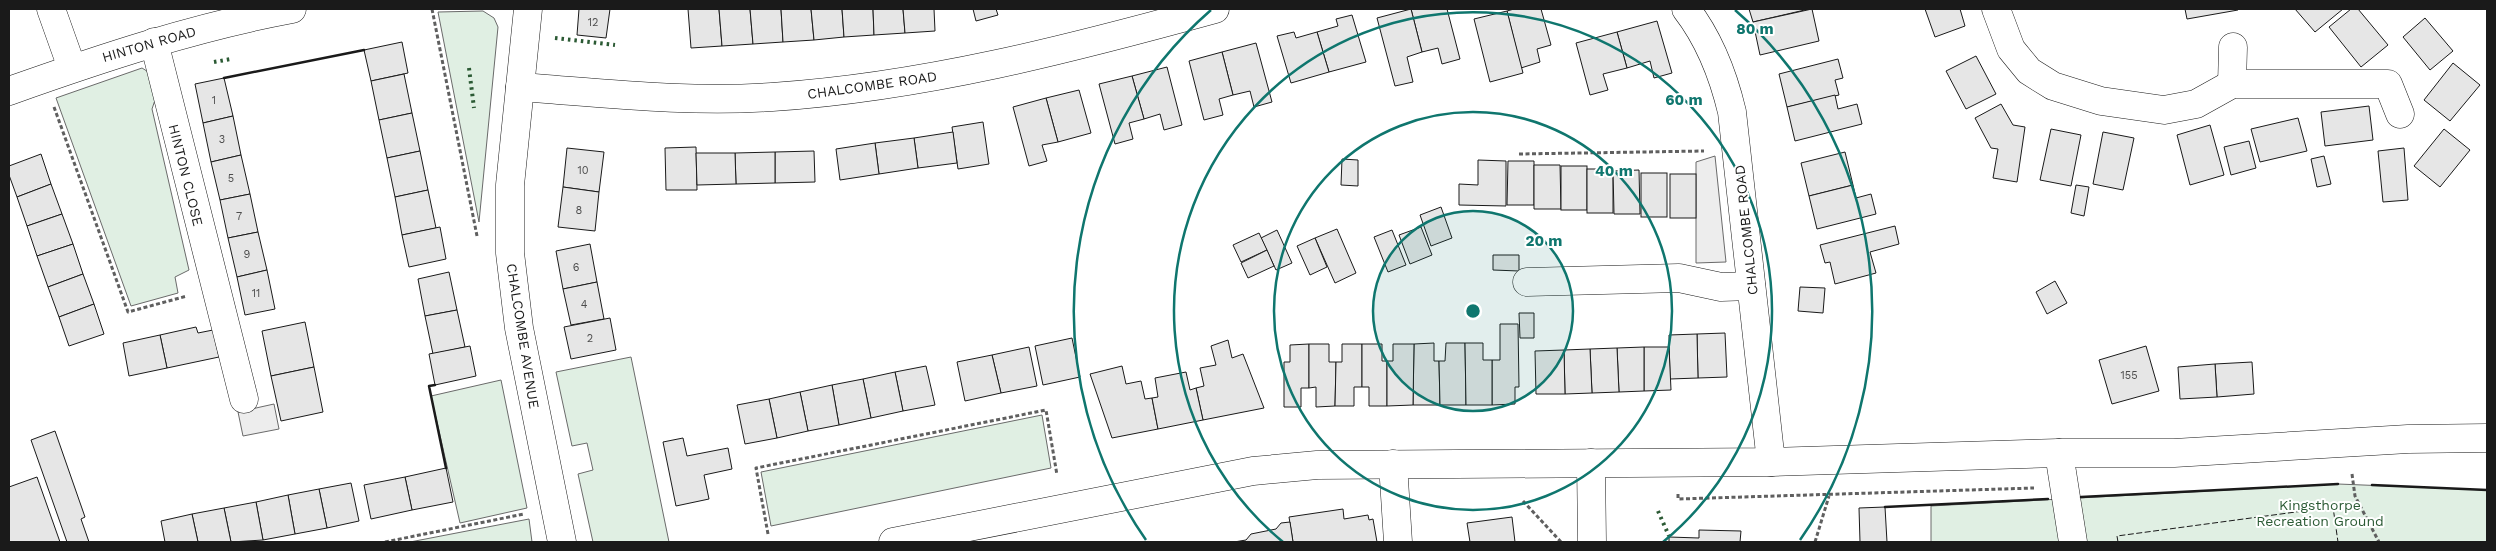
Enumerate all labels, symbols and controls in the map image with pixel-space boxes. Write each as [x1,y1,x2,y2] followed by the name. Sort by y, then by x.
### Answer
[588,16,598,29] house number: 12
[1736,20,1774,38] text: 80 m
[100,23,198,65] street label: HINTON ROAD
[806,68,938,102] street label: CHALCOMBE ROAD
[1665,91,1703,109] text: 60 m
[212,94,216,107] house number: 1
[166,122,206,228] street label: HINTON CLOSE
[219,133,225,146] house number: 3
[1595,162,1633,180] text: 40 m
[577,164,589,177] house number: 10
[1731,164,1761,296] street label: CHALCOMBE ROAD
[228,172,234,185] house number: 5
[576,204,583,217] house number: 8
[236,210,242,223] house number: 7
[1525,232,1563,250] text: 20 m
[244,248,251,261] house number: 9
[573,261,580,274] house number: 6
[504,262,542,410] street label: CHALCOMBE AVENUE
[252,287,260,300] house number: 11
[581,298,588,311] house number: 4
[1464,302,1482,320] centre of rings
[587,332,593,345] house number: 2
[2120,369,2138,382] house number: 155
[2256,497,2384,529] park label: Kingsthorpe Recreation Ground

